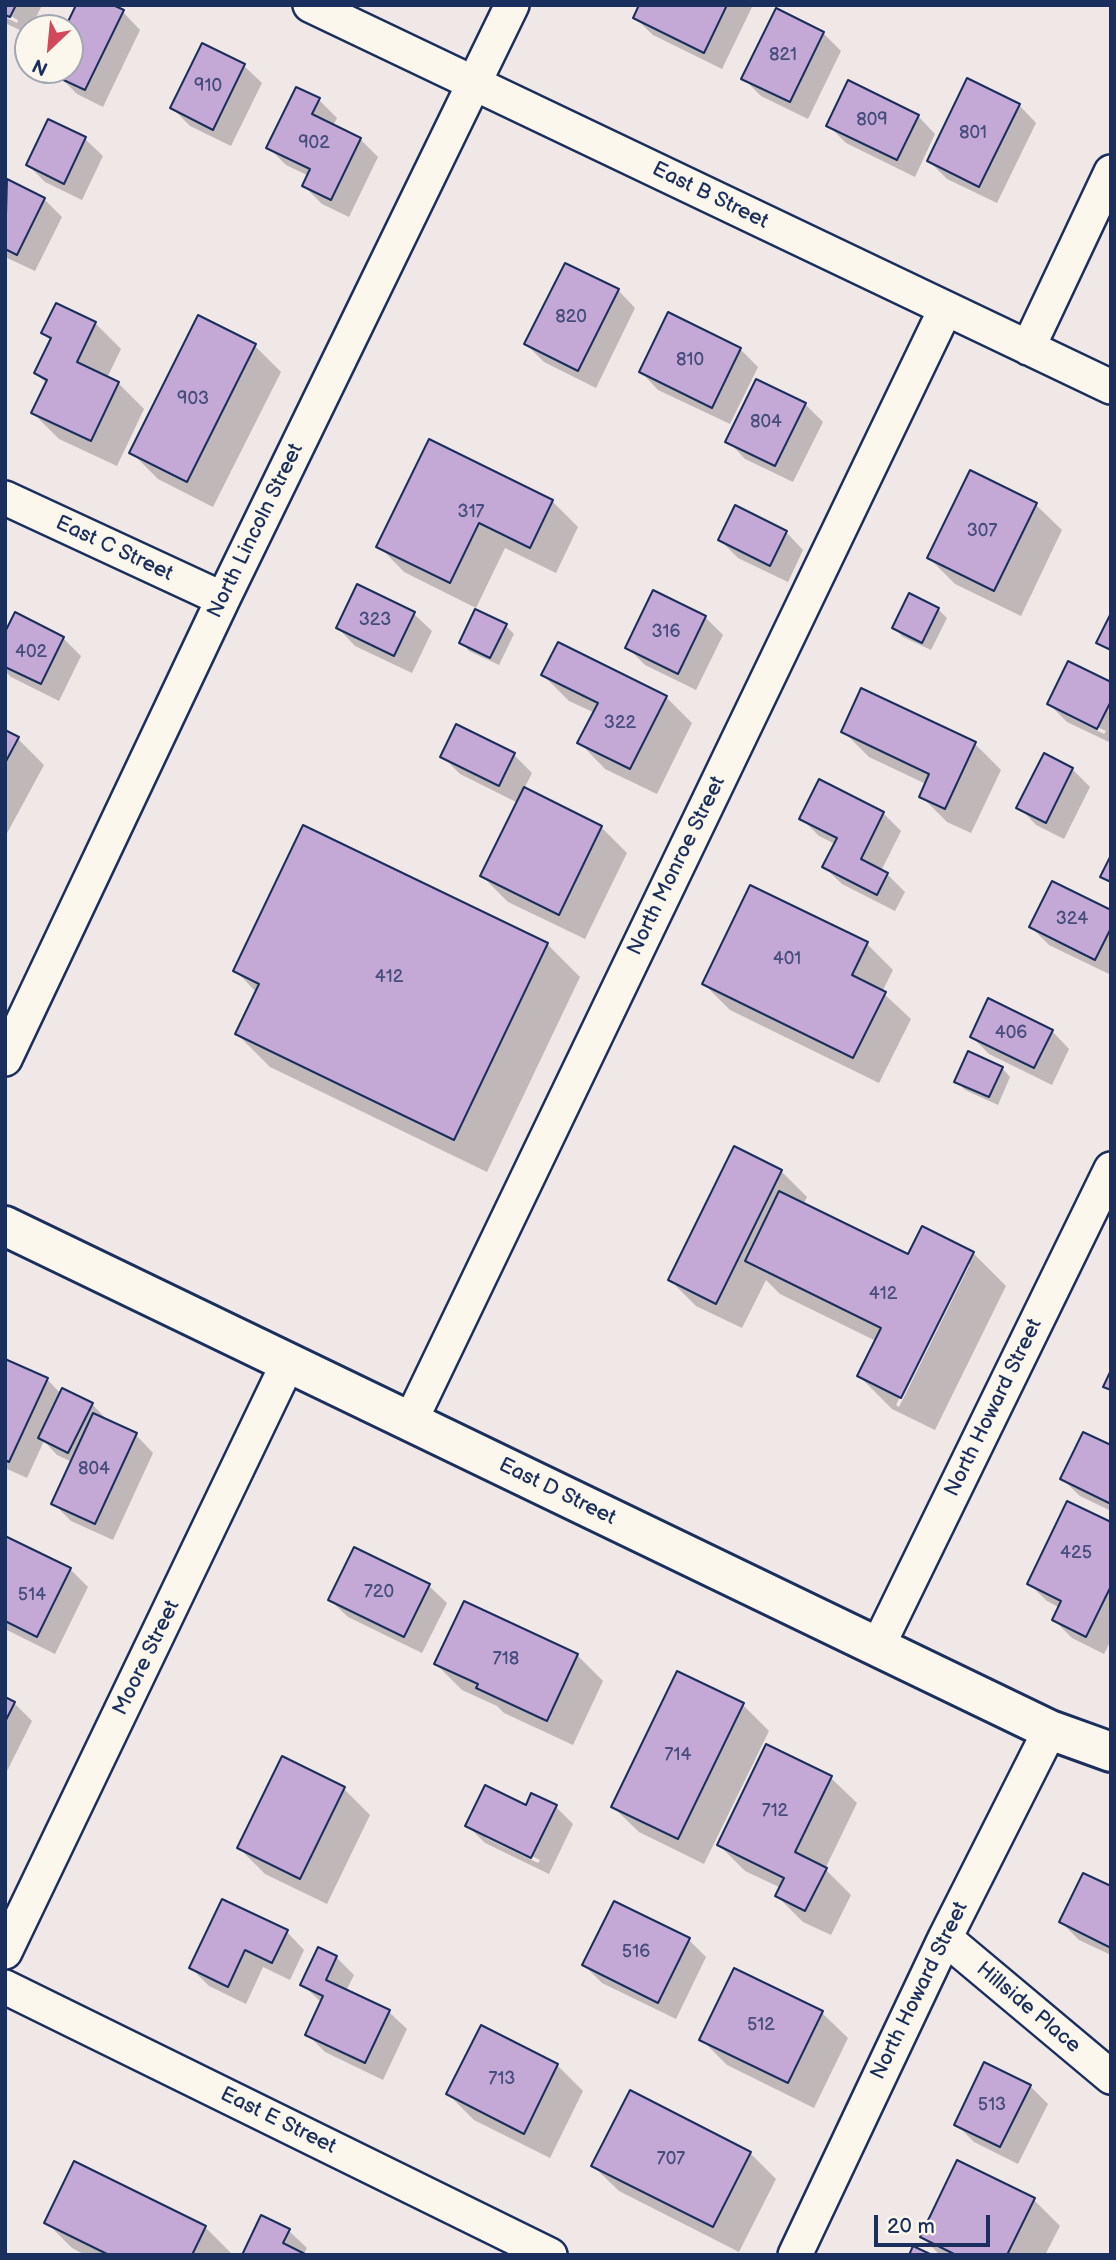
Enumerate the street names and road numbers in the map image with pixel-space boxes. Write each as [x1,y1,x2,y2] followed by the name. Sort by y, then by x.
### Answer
[648,157,772,235] street label: East B Street
[203,440,309,622] street label: North Lincoln Street
[51,511,177,587] street label: East C Street
[623,772,731,960] street label: North Monroe Street
[940,1315,1048,1501] street label: North Howard Street
[494,1453,620,1531] street label: East D Street
[108,1596,186,1720] street label: Moore Street
[866,1898,974,2084] street label: North Howard Street
[971,1957,1085,2059] street label: Hillside Place
[216,2082,340,2160] street label: East E Street

